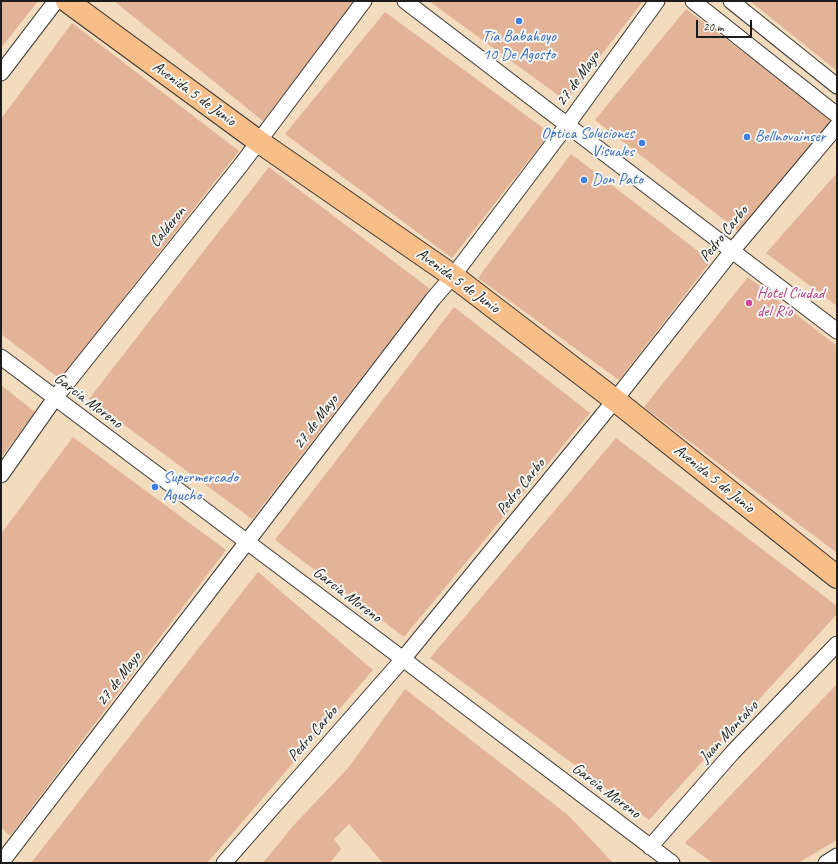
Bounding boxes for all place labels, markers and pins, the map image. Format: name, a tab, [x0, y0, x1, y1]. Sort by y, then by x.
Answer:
marker: Tía Babahoyo 10 De Agosto	[514, 16, 524, 26]
place label: Tía Babahoyo 10 De Agosto	[482, 27, 556, 65]
place label: Optica Soluciones Visuales	[541, 124, 634, 162]
place label: Bellnovainser	[755, 127, 825, 147]
marker: Bellnovainser	[742, 132, 752, 142]
marker: Optica Soluciones Visuales	[637, 138, 647, 148]
place label: Don Pato	[592, 170, 643, 190]
marker: Don Pato	[579, 175, 589, 185]
place label: Hotel Ciudad del Río	[757, 284, 824, 322]
marker: Hotel Ciudad del Río	[744, 298, 754, 308]
place label: Supermercado Agucho	[163, 468, 238, 506]
marker: Supermercado Agucho	[150, 482, 160, 492]

